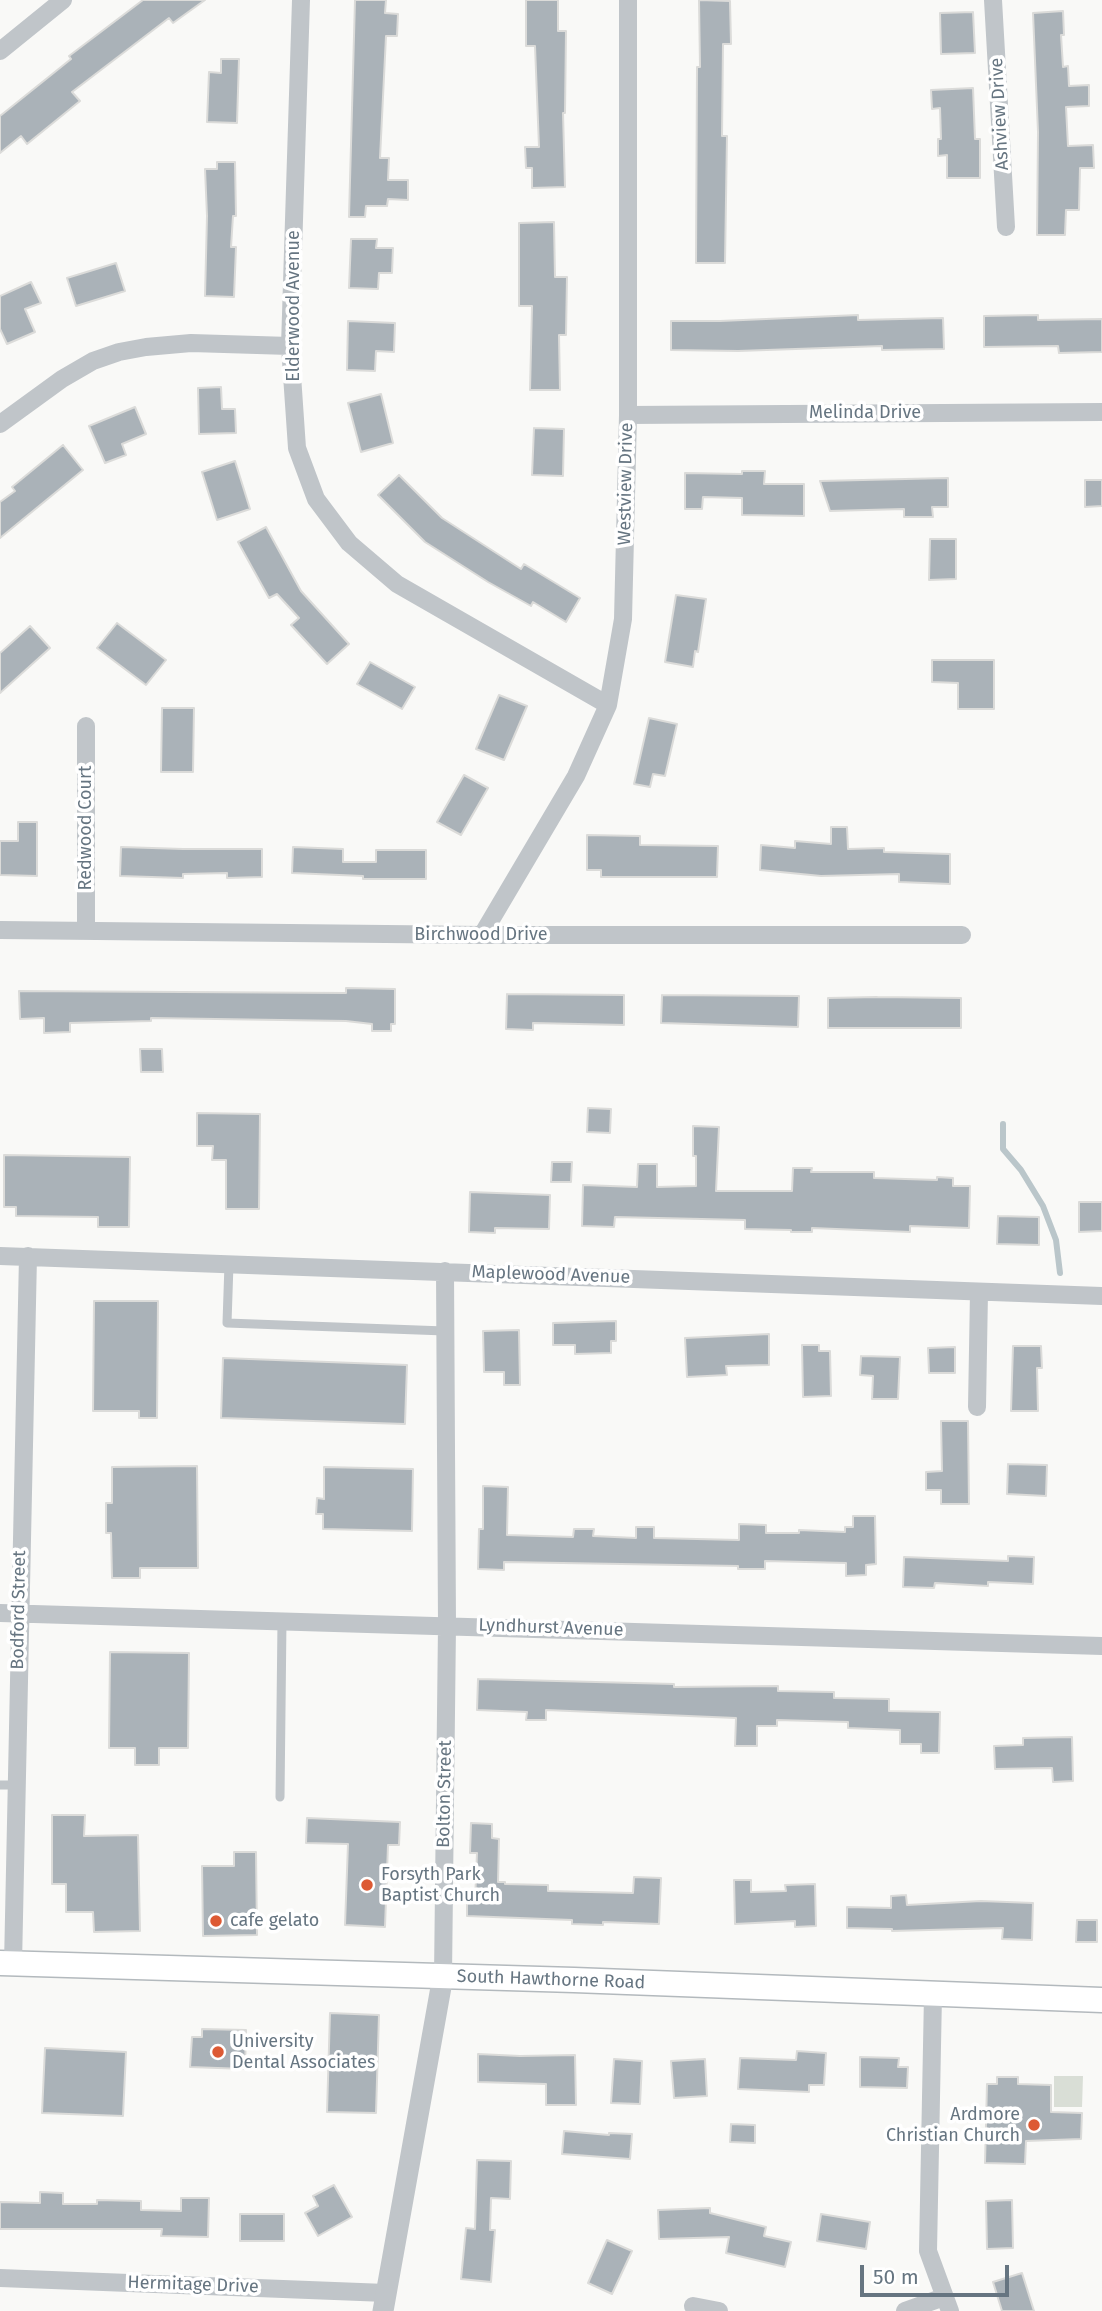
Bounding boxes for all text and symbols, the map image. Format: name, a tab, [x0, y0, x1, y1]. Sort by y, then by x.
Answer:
street label: Ashview Drive	[986, 57, 1014, 171]
street label: Elderwood Avenue	[283, 230, 305, 382]
street label: Melinda Drive	[809, 402, 921, 424]
street label: Westview Drive	[614, 422, 638, 546]
street label: Redwood Court	[75, 766, 97, 890]
street label: Birchwood Drive	[414, 924, 548, 946]
street label: Maplewood Avenue	[471, 1261, 631, 1289]
street label: Bodford Street	[7, 1550, 31, 1670]
street label: Lyndhurst Avenue	[478, 1615, 624, 1641]
street label: Bolton Street	[433, 1740, 457, 1848]
place label: Forsyth Park Baptist Church	[381, 1864, 500, 1906]
marker: Forsyth Park Baptist Church	[359, 1877, 375, 1893]
place label: cafe gelato	[230, 1910, 319, 1932]
marker: cafe gelato	[208, 1913, 224, 1929]
street label: South Hawthorne Road	[456, 1966, 646, 1994]
place label: University Dental Associates	[232, 2031, 375, 2074]
marker: University Dental Associates	[210, 2044, 226, 2060]
place label: Ardmore Christian Church	[886, 2104, 1020, 2146]
marker: Ardmore Christian Church	[1026, 2117, 1042, 2133]
scale bar	[864, 2252, 1013, 2296]
text: 50 m	[873, 2264, 919, 2290]
street label: Hermitage Drive	[127, 2272, 259, 2298]

